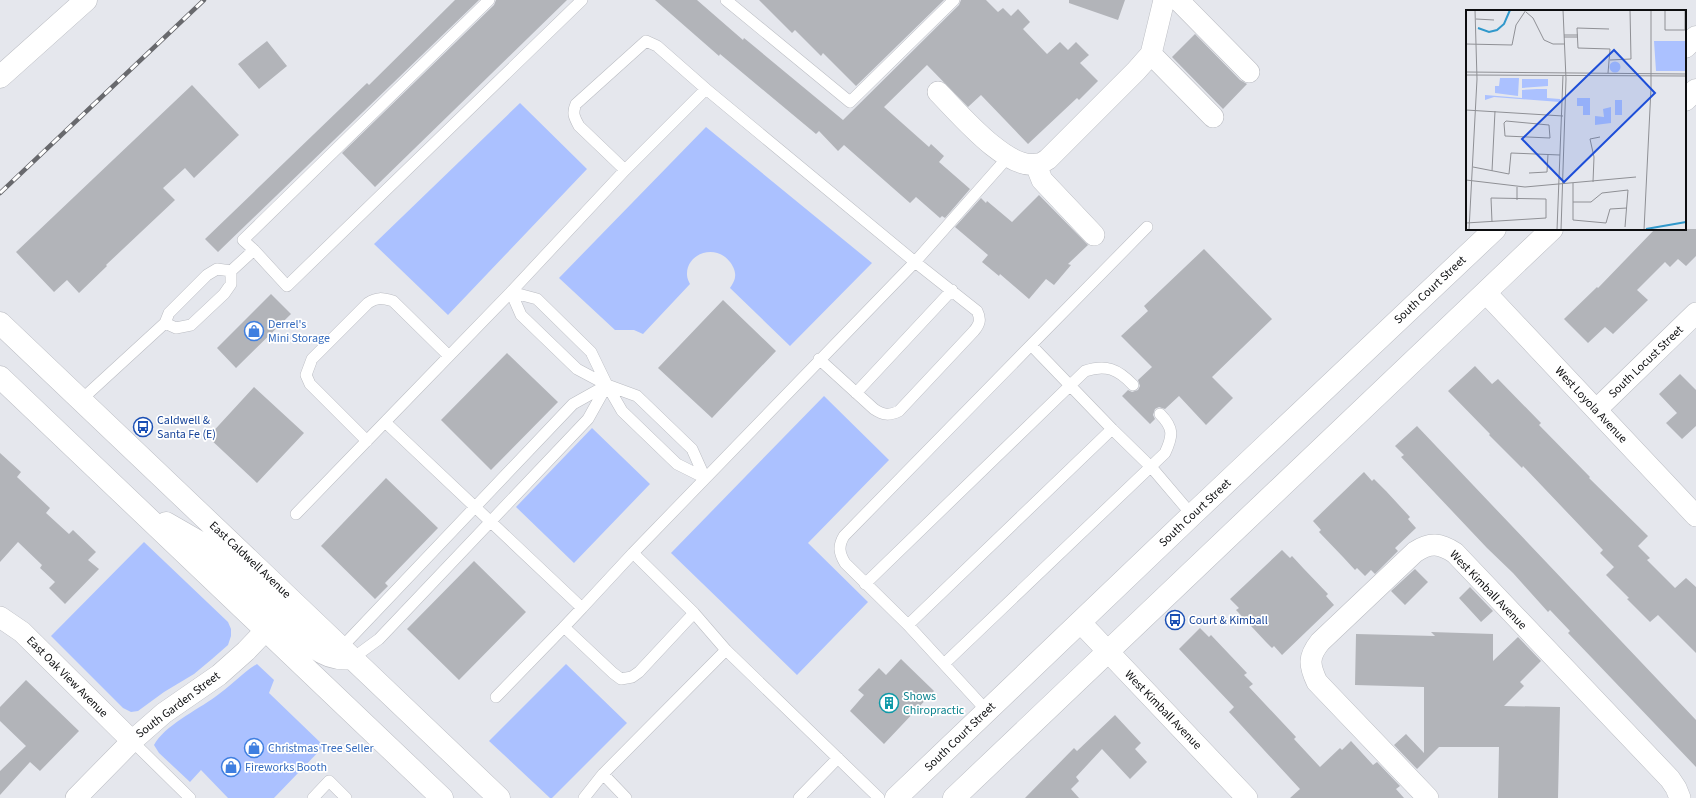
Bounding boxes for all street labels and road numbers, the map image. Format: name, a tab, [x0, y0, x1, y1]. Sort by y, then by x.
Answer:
street label: South Court Street	[1390, 252, 1470, 328]
street label: South Locust Street	[1605, 322, 1687, 402]
street label: West Loyola Avenue	[1551, 363, 1631, 447]
street label: South Court Street	[1155, 475, 1235, 551]
street label: East Caldwell Avenue	[205, 518, 295, 602]
street label: West Kimball Avenue	[1446, 547, 1530, 634]
street label: East Oak View Avenue	[22, 632, 112, 722]
street label: West Kimball Avenue	[1121, 667, 1205, 754]
street label: South Garden Street	[132, 668, 224, 742]
street label: South Court Street	[921, 699, 999, 775]

